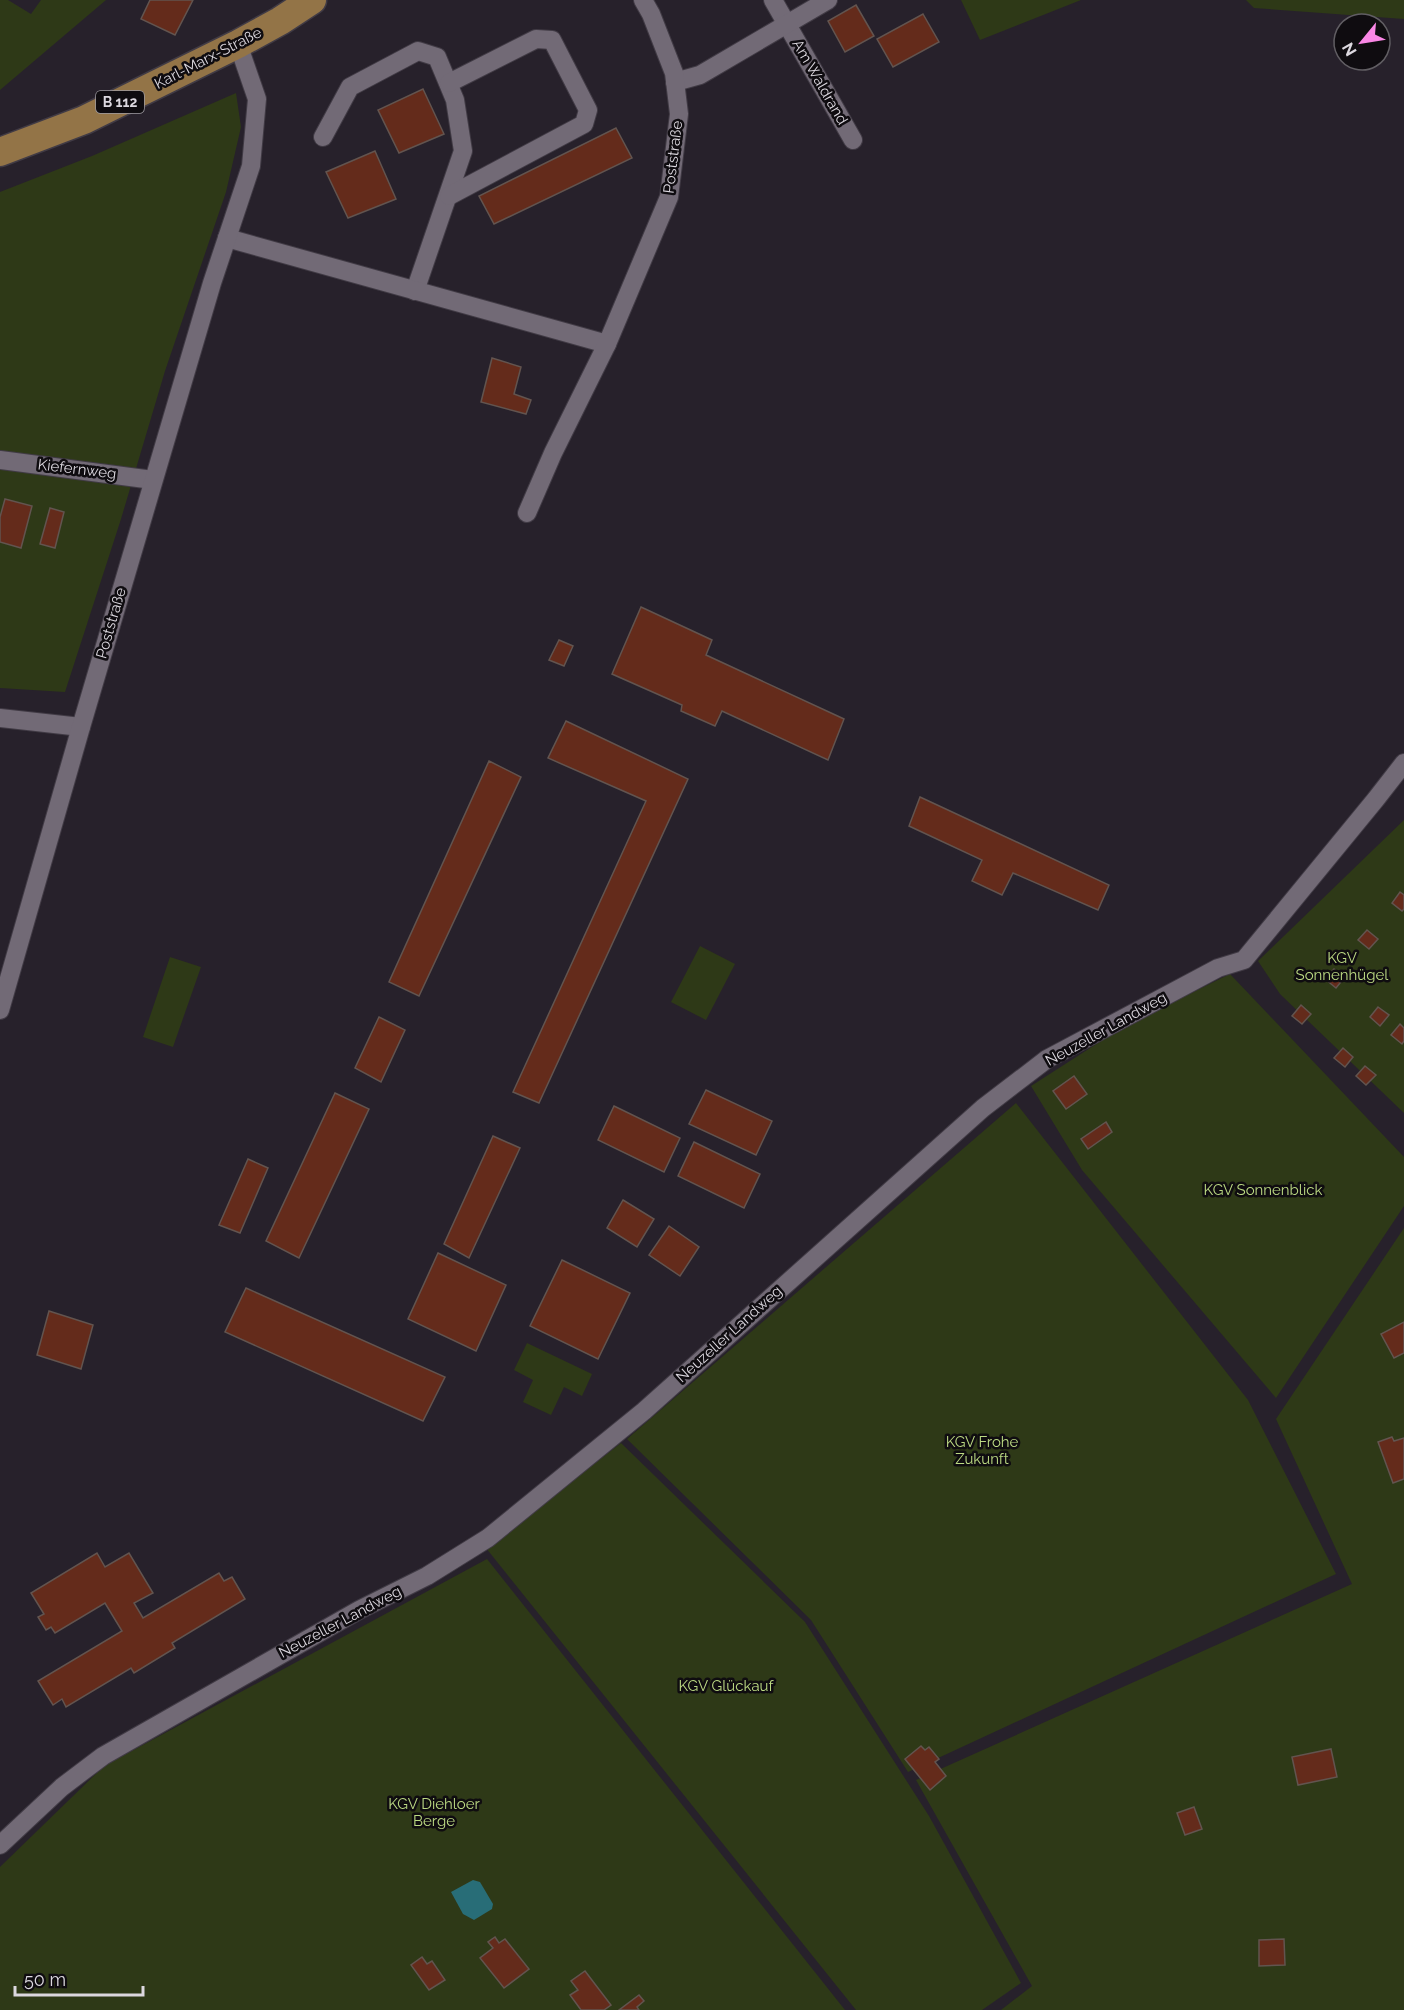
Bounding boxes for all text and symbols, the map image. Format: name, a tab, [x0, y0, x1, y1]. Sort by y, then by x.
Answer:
north arrow	[1332, 12, 1392, 72]
street label: Karl-Marx-Straße	[151, 23, 265, 93]
street label: Am Waldrand	[788, 36, 852, 128]
text: N	[1338, 39, 1361, 59]
road number: B 112	[96, 91, 144, 113]
street label: Poststraße	[660, 119, 686, 194]
street label: Kiefernweg	[37, 455, 117, 483]
street label: Poststraße	[92, 585, 130, 661]
park label: KGV Sonnenhügel	[1296, 949, 1389, 984]
street label: Neuzeller Landweg	[1042, 988, 1170, 1070]
park label: KGV Sonnenblick	[1204, 1181, 1322, 1199]
street label: Neuzeller Landweg	[672, 1282, 786, 1386]
park label: KGV Frohe Zukunft	[946, 1433, 1019, 1468]
street label: Neuzeller Landweg	[276, 1582, 404, 1662]
park label: KGV Glückauf	[679, 1677, 774, 1695]
park label: KGV Diehloer Berge	[388, 1795, 481, 1830]
scale bar	[15, 1959, 142, 1997]
text: 50 m	[24, 1969, 66, 1990]

